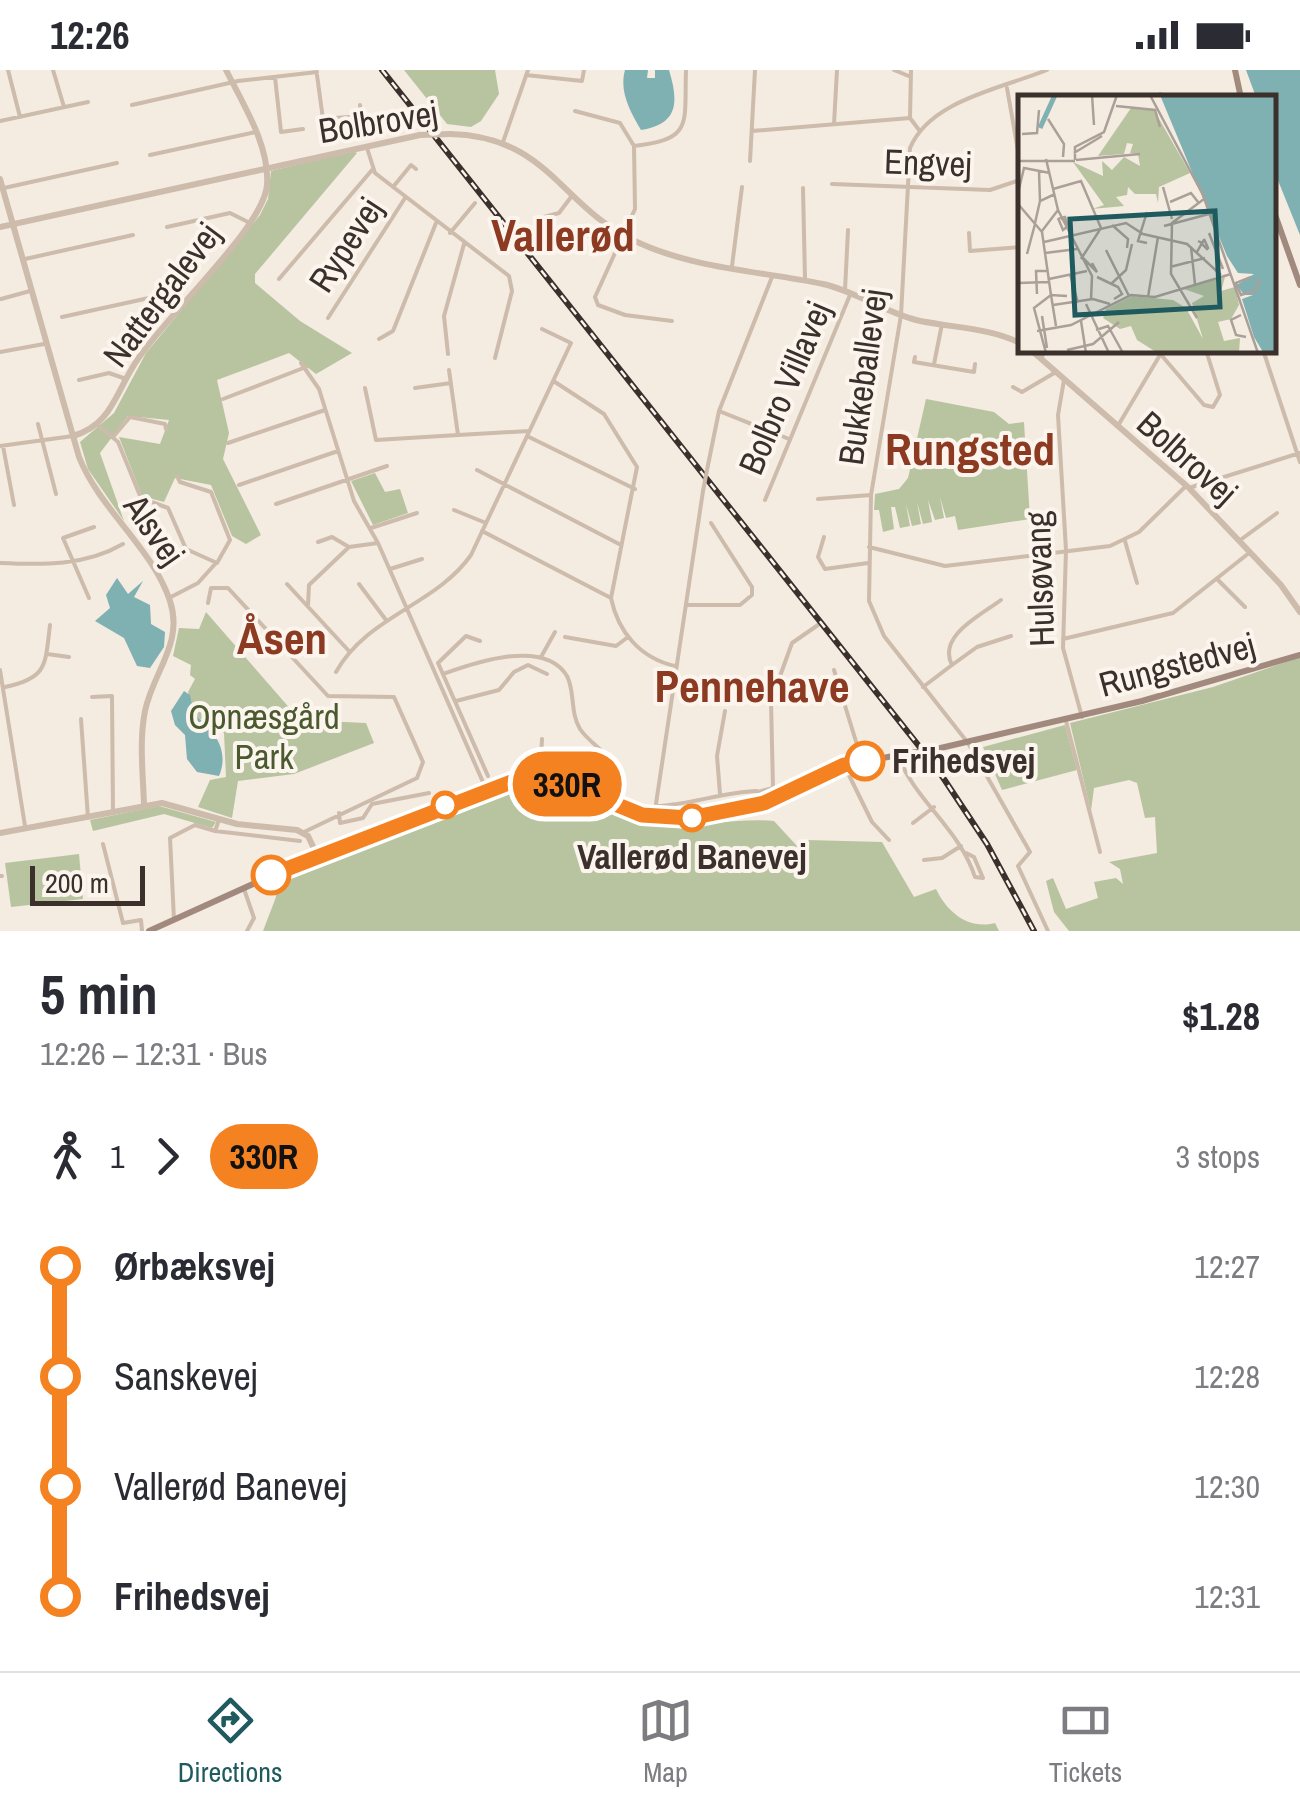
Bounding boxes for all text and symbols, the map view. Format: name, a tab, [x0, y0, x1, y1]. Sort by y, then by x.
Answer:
text: 12:26	[50, 10, 130, 61]
street label: Bolbrovej	[315, 89, 441, 154]
inset map	[1018, 95, 1275, 352]
street label: Engvej	[883, 137, 973, 188]
street label: Rypevej	[298, 188, 394, 301]
district label: Vallerød	[491, 204, 635, 265]
street label: Nattergalevej	[92, 213, 231, 376]
street label: Bukkeballevej	[827, 286, 898, 468]
street label: Bolbro Villavej	[727, 294, 842, 481]
street label: Bolbrovej	[1127, 400, 1248, 515]
district label: Rungsted	[885, 418, 1055, 479]
street label: Alsvej	[113, 484, 196, 575]
street label: Hulsøvang	[1014, 510, 1065, 648]
district label: Åsen	[237, 607, 327, 668]
street label: Rungstedvej	[1094, 621, 1260, 708]
district label: Pennehave	[655, 655, 849, 716]
park label: Opnæsgård Park	[188, 693, 340, 780]
place label: Frihedsvej	[892, 737, 1036, 784]
marker: Frihedsvej	[846, 742, 884, 780]
line badge: 330R	[497, 752, 637, 816]
text: 330R	[533, 761, 601, 808]
unlabelled marker	[432, 792, 458, 818]
marker: Vallerød Banevej	[679, 805, 705, 831]
place label: Vallerød Banevej	[577, 833, 807, 880]
unlabelled marker	[252, 856, 290, 894]
scale bar	[30, 861, 145, 906]
text: 200 m	[45, 864, 109, 902]
text: 5 min	[40, 957, 158, 1031]
text: $1.28	[1182, 991, 1260, 1042]
text: 12:26 – 12:31 · Bus	[40, 1032, 268, 1075]
icon: walk	[40, 1129, 95, 1184]
icon: forward	[140, 1129, 195, 1184]
text: 330R	[230, 1133, 298, 1180]
text: 1	[110, 1135, 125, 1178]
text: 3 stops	[1175, 1135, 1260, 1178]
text: Ørbæksvej	[114, 1241, 275, 1292]
text: 12:27	[1194, 1245, 1260, 1288]
text: Sanskevej	[114, 1351, 258, 1402]
text: 12:28	[1194, 1355, 1260, 1398]
text: Vallerød Banevej	[114, 1461, 347, 1512]
text: 12:30	[1194, 1465, 1260, 1508]
text: Frihedsvej	[114, 1571, 270, 1622]
text: 12:31	[1194, 1575, 1260, 1618]
tab: Directions	[178, 1693, 282, 1791]
tab: Map	[638, 1693, 693, 1791]
tab: Tickets	[1049, 1693, 1122, 1791]

